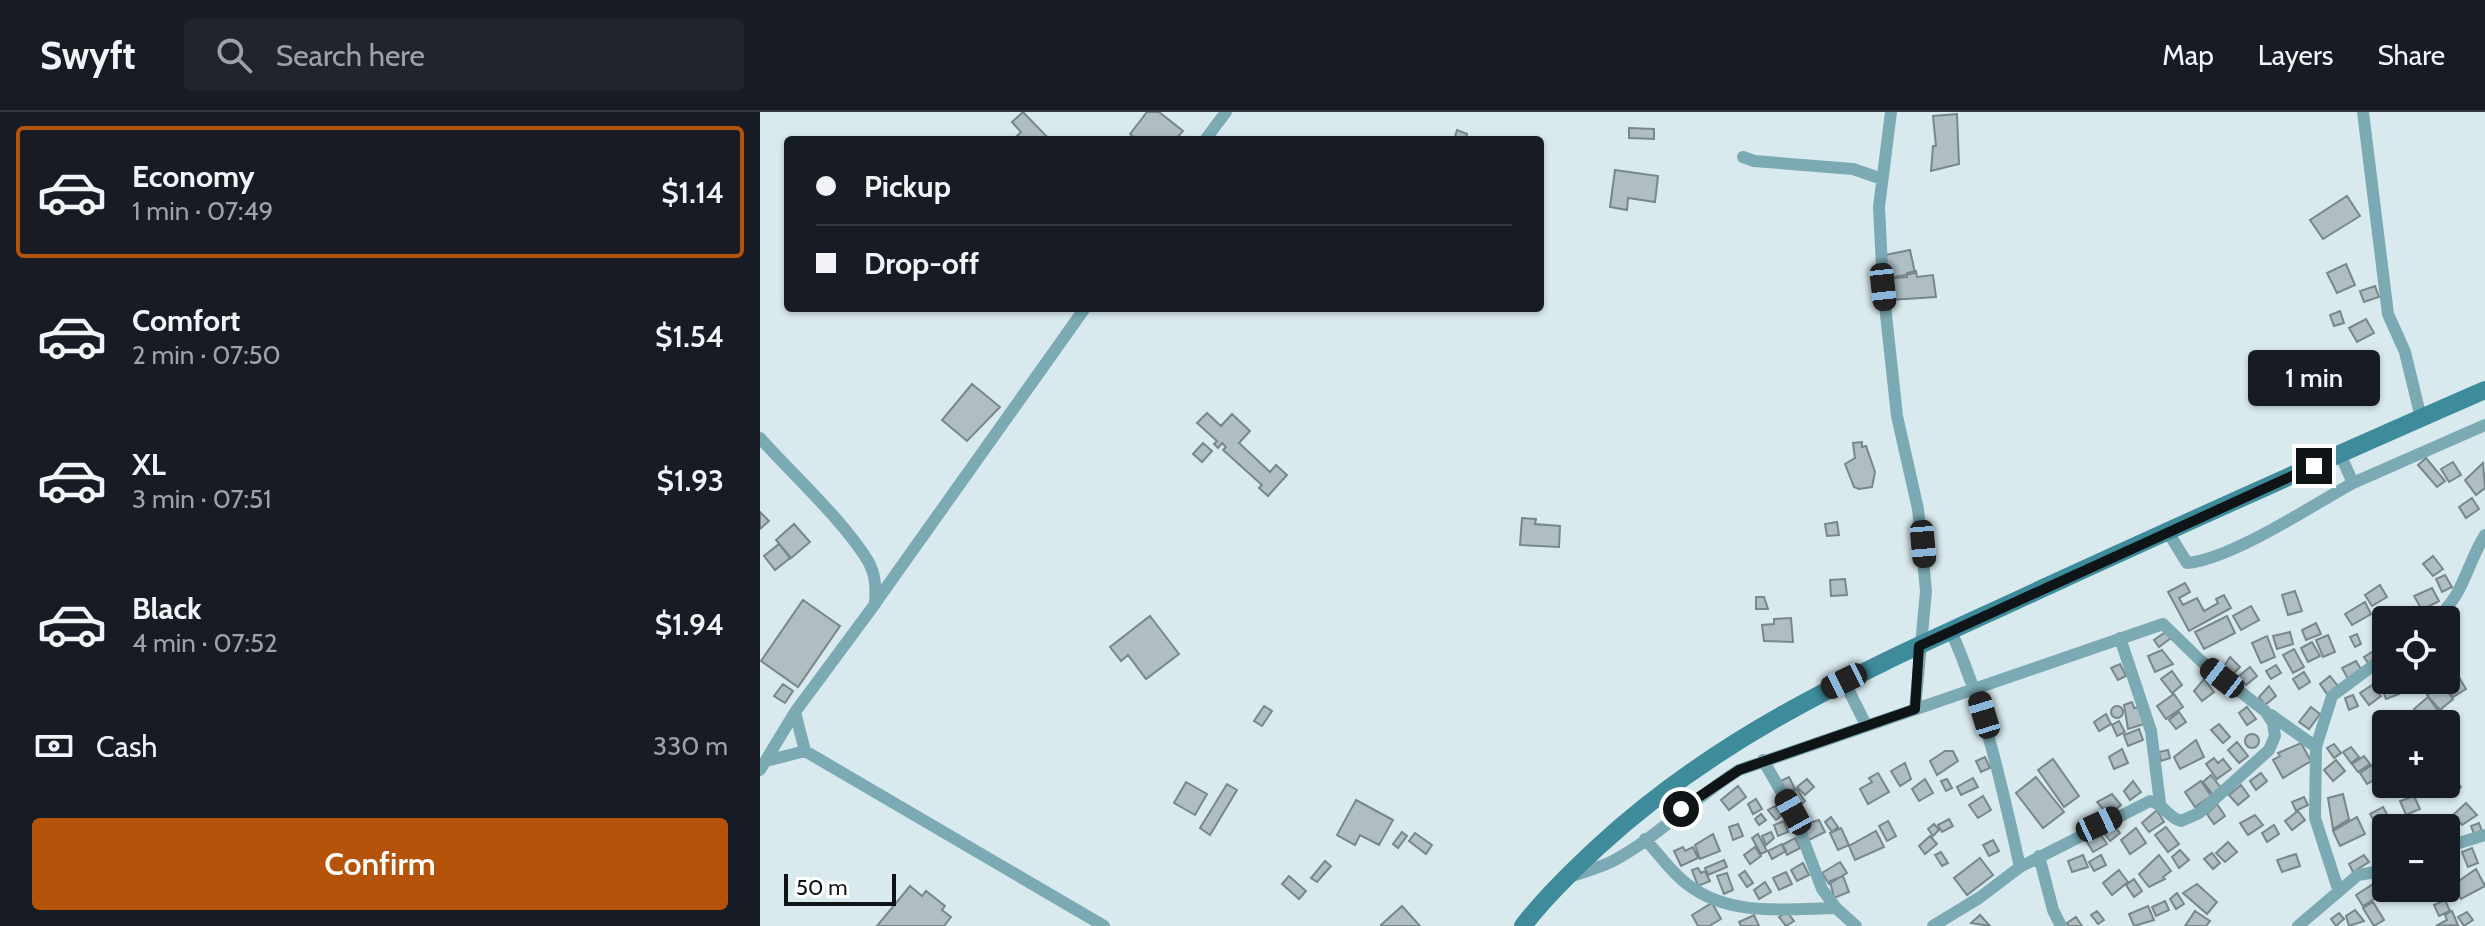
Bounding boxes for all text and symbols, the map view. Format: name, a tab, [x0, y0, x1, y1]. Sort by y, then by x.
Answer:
search box	[184, 19, 744, 91]
text: Swyft	[40, 32, 136, 79]
icon: search	[212, 33, 256, 77]
text: Search here	[276, 37, 425, 74]
text: Map	[2162, 38, 2214, 72]
text: Layers	[2258, 38, 2333, 72]
text: Share	[2377, 38, 2445, 72]
icon: car	[36, 156, 108, 228]
text: Economy	[132, 158, 255, 195]
text: Pickup	[864, 168, 951, 205]
text: $1.14	[661, 174, 724, 211]
text: 1 min · 07:49	[132, 195, 273, 227]
text: Drop-off	[864, 245, 979, 282]
car	[1869, 262, 1897, 312]
icon: car	[36, 300, 108, 372]
text: Comfort	[132, 302, 240, 339]
text: $1.54	[655, 318, 724, 355]
text: 2 min · 07:50	[132, 339, 281, 371]
callout: 1 min	[2248, 350, 2380, 406]
text: 1 min	[2285, 362, 2343, 394]
icon: car	[36, 444, 108, 516]
text: XL	[132, 446, 166, 483]
route end	[2296, 448, 2332, 484]
text: $1.93	[657, 462, 724, 499]
text: 3 min · 07:51	[132, 483, 272, 515]
car	[1909, 519, 1937, 569]
icon: car	[36, 588, 108, 660]
text: Black	[132, 590, 202, 627]
text: $1.94	[655, 606, 724, 643]
map controls	[2372, 606, 2460, 902]
button: locate	[2372, 606, 2460, 694]
text: 4 min · 07:52	[132, 627, 278, 659]
car	[2196, 654, 2248, 702]
car	[1817, 660, 1871, 702]
car	[1966, 689, 2002, 741]
button: +	[2372, 710, 2460, 798]
icon: cash	[32, 724, 76, 768]
text: Cash	[96, 728, 158, 765]
text: 330 m	[653, 730, 728, 762]
car	[1771, 785, 1815, 839]
route start	[1663, 791, 1699, 827]
car	[2072, 803, 2126, 845]
button: −	[2372, 814, 2460, 902]
button: Confirm	[32, 818, 728, 910]
scale bar	[784, 870, 896, 906]
text: 50 m	[796, 874, 848, 901]

